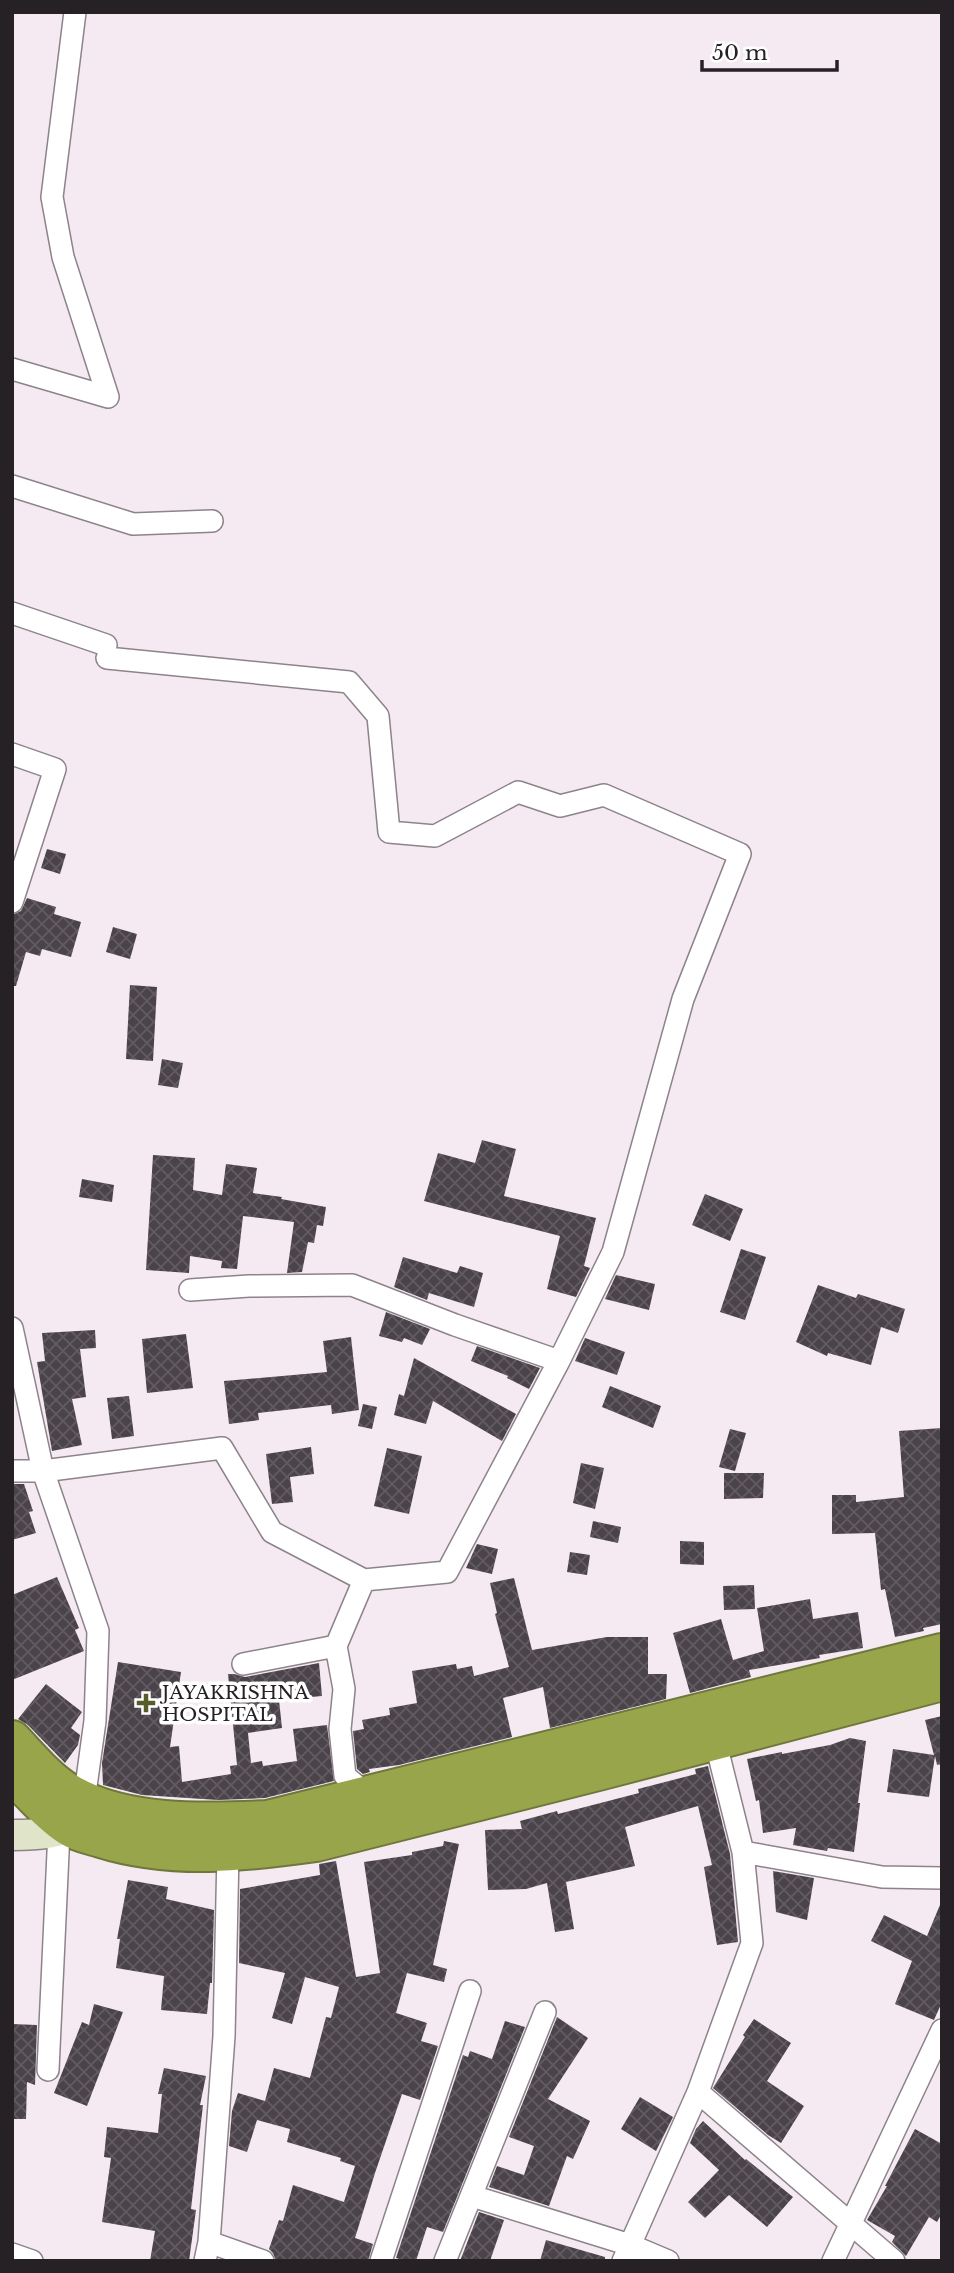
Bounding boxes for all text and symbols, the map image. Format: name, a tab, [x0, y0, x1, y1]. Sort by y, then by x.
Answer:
scale bar	[702, 28, 837, 72]
text: 50 m	[712, 40, 768, 66]
place label: JAYAKRISHNA HOSPITAL	[159, 1681, 309, 1726]
marker: JAYAKRISHNA HOSPITAL	[136, 1693, 156, 1713]

